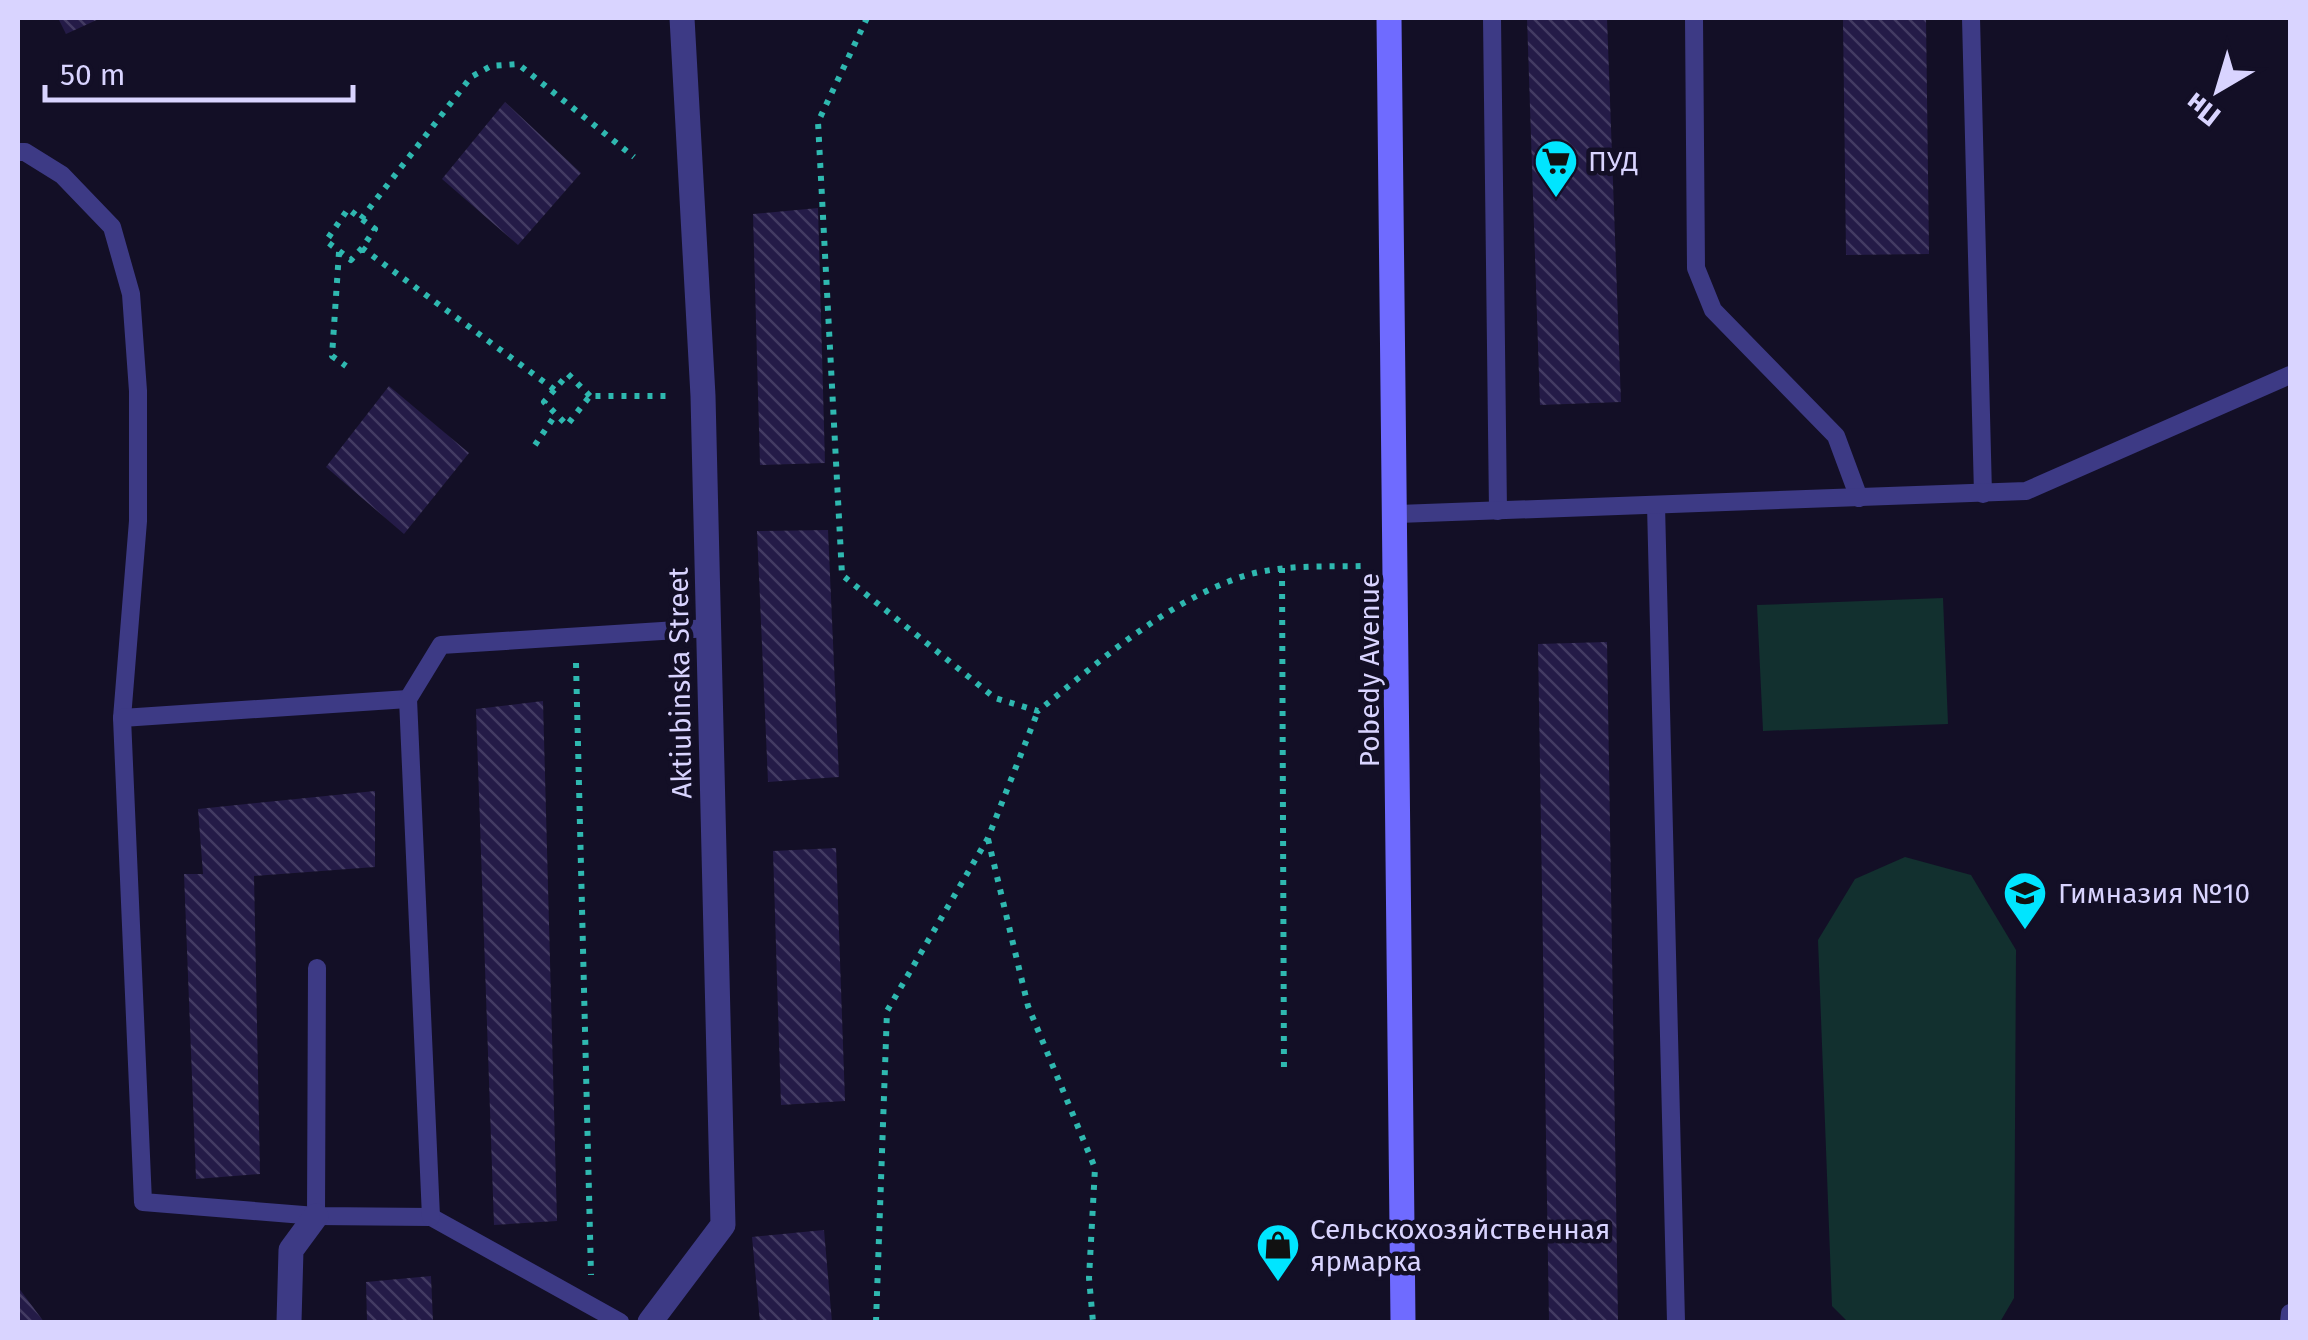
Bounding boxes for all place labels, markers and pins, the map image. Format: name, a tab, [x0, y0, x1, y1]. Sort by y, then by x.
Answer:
supermarket icon: ПУД	[1533, 138, 1579, 199]
place label: ПУД	[1588, 145, 1638, 178]
school or university icon: Гимназия №10	[2002, 870, 2048, 931]
place label: Гимназия №10	[2058, 877, 2250, 910]
place label: Сельскохозяйственная ярмарка	[1310, 1213, 1610, 1278]
shop icon: Сельскохозяйственная ярмарка	[1255, 1222, 1301, 1283]

